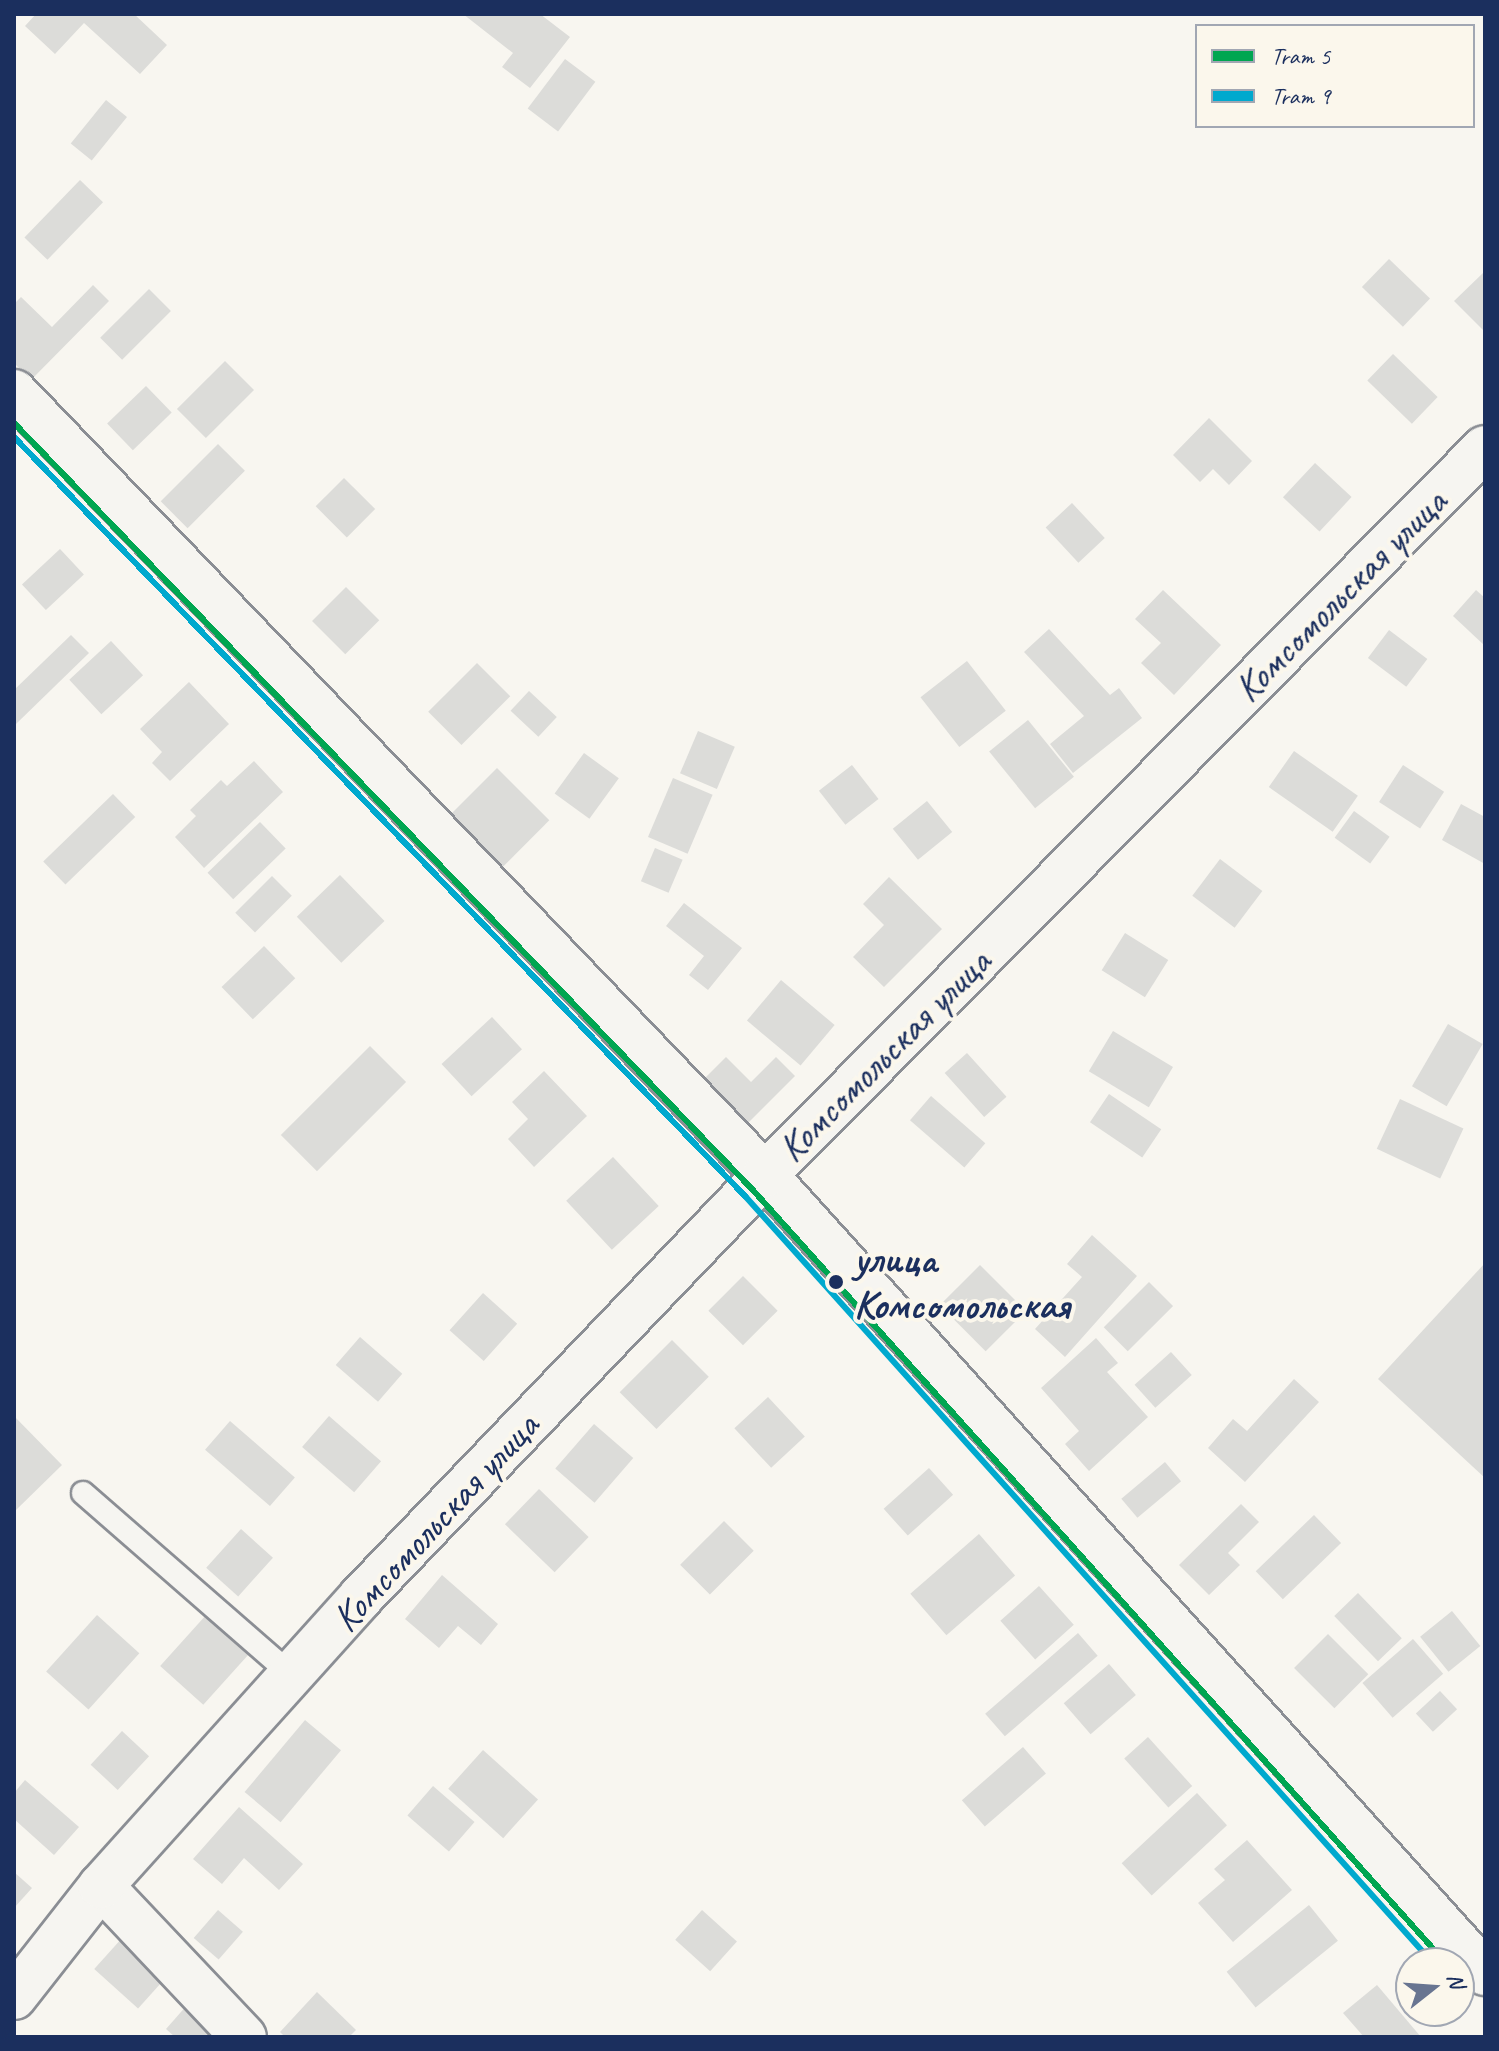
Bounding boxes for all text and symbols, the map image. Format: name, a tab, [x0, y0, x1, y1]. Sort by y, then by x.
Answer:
legend	[1195, 24, 1475, 128]
text: Tram 5	[1271, 41, 1330, 71]
text: Tram 9	[1271, 81, 1330, 111]
street label: Комсомольская улица	[1222, 477, 1458, 713]
street label: Комсомольская улица	[766, 937, 1002, 1173]
place label: улица Комсомольская	[854, 1235, 1070, 1329]
marker: улица Комсомольская	[825, 1271, 847, 1293]
street label: Комсомольская улица	[320, 1401, 550, 1643]
north arrow	[1395, 1947, 1475, 2027]
text: N	[1441, 1970, 1471, 1991]

